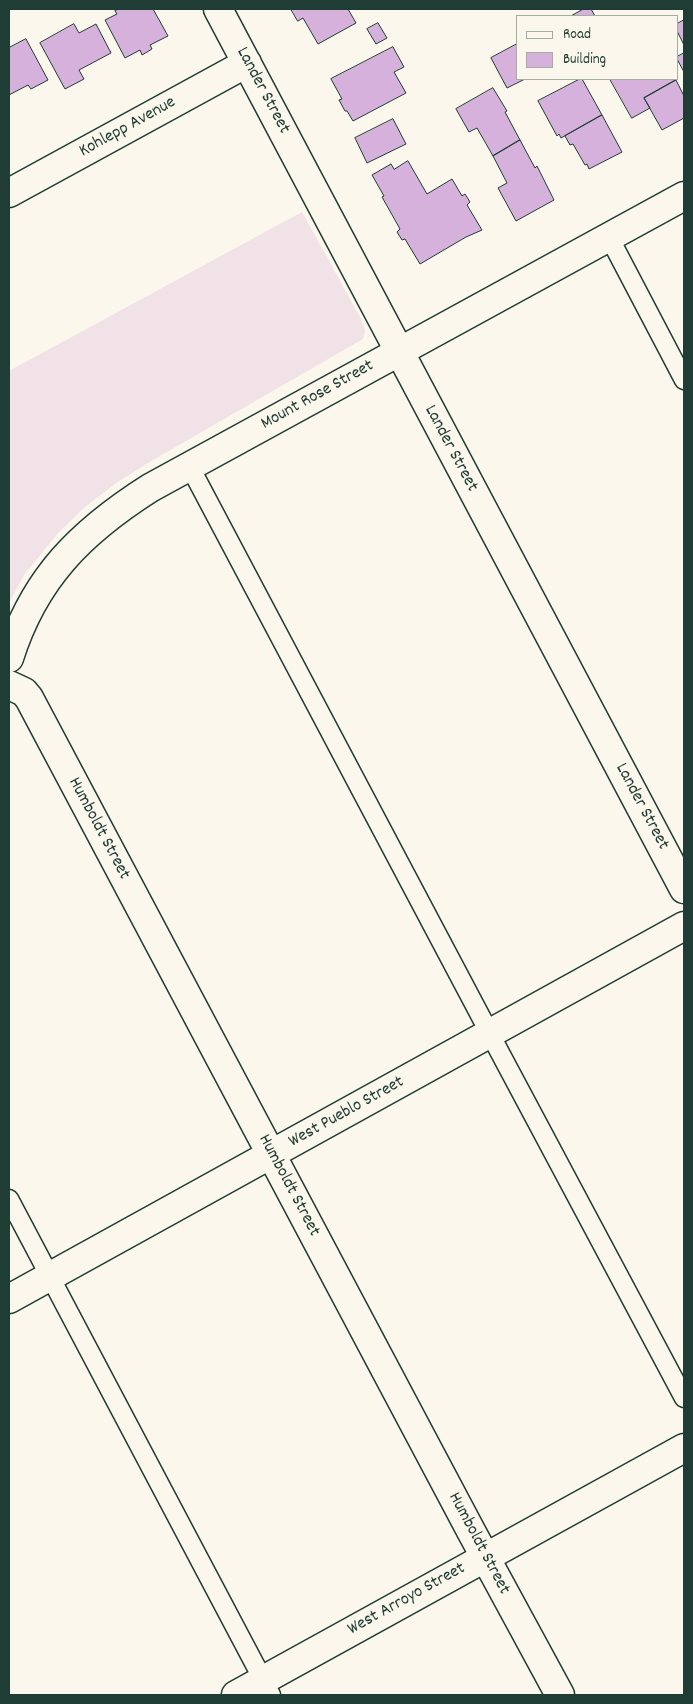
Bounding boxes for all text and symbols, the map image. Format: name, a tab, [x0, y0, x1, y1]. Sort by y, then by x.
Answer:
legend	[516, 15, 678, 80]
text: Road	[563, 24, 591, 46]
street label: Lander Street	[230, 44, 294, 138]
text: Building	[563, 49, 606, 71]
street label: Kohlepp Avenue	[76, 93, 180, 163]
street label: Mount Rose Street	[258, 356, 378, 436]
street label: Lander Street	[418, 402, 482, 496]
street label: Lander Street	[609, 760, 673, 854]
street label: Humboldt Street	[62, 774, 134, 884]
street label: West Pueblo Street	[286, 1072, 408, 1154]
street label: Humboldt Street	[252, 1131, 324, 1241]
street label: Humboldt Street	[442, 1489, 514, 1599]
street label: West Arroyo Street	[344, 1559, 470, 1641]

